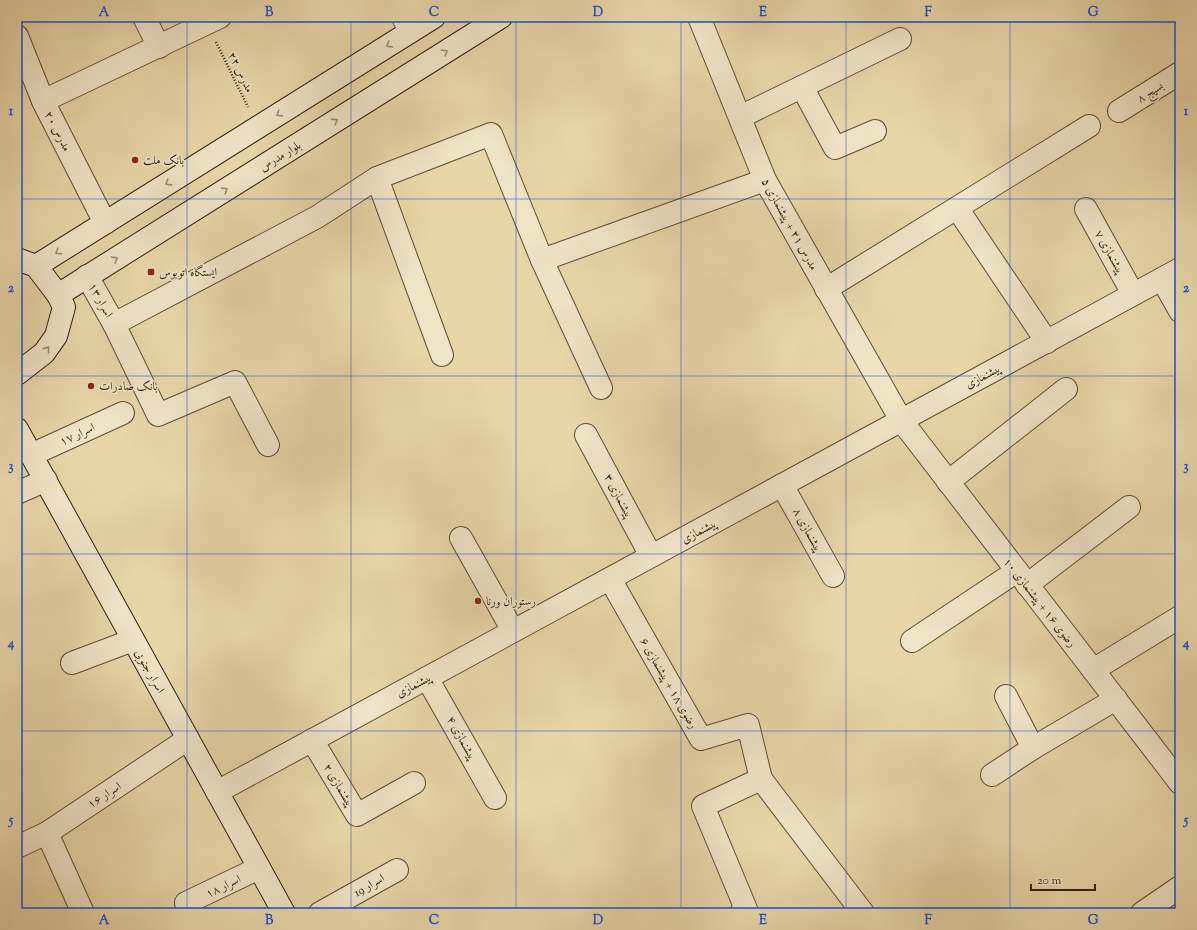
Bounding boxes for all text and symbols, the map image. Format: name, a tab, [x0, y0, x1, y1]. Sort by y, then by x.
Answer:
text: A	[99, 4, 110, 22]
text: B	[265, 4, 274, 22]
text: C	[429, 4, 439, 22]
text: D	[593, 4, 603, 22]
text: E	[759, 4, 767, 22]
text: F	[924, 4, 932, 22]
text: G	[1088, 4, 1099, 22]
one-way arrow	[386, 40, 393, 48]
street label: مدرس ۲۲	[222, 49, 258, 96]
one-way arrow	[441, 49, 448, 57]
street label: بسیج ۸	[1134, 77, 1168, 109]
text: 1	[9, 103, 14, 121]
text: 1	[1184, 103, 1189, 121]
street label: مدرس ۲۰	[39, 108, 75, 155]
one-way arrow	[276, 110, 283, 117]
one-way arrow	[331, 118, 338, 126]
street label: بلوار مدرس	[256, 137, 305, 177]
place label: بانک ملت	[143, 152, 184, 170]
marker: بانک ملت	[130, 155, 140, 165]
street label: مدرس ۲۱ + پیشنمازی ۵	[756, 175, 822, 274]
one-way arrow	[165, 179, 172, 186]
one-way arrow	[221, 187, 228, 195]
street label: پیشنمازی ۷	[1090, 227, 1129, 278]
one-way arrow	[55, 248, 62, 255]
one-way arrow	[111, 256, 118, 264]
place label: ایستگاه اتوبوس	[159, 264, 217, 282]
marker: ایستگاه اتوبوس	[146, 267, 156, 277]
text: 2	[8, 280, 15, 298]
street label: اسرار ۱۳	[83, 280, 117, 322]
text: 2	[1183, 280, 1190, 298]
one-way arrow	[42, 346, 49, 353]
street label: پیشنمازی	[962, 360, 1005, 394]
place label: بانک صادرات	[99, 378, 157, 396]
marker: بانک صادرات	[86, 381, 96, 391]
street label: اسرار ۱۷	[57, 419, 99, 451]
text: 3	[8, 458, 14, 476]
text: 3	[1183, 458, 1189, 476]
street label: پیشنمازی ۳	[599, 471, 638, 522]
street label: پیشنمازی ۸	[788, 505, 827, 556]
street label: پیشنمازی	[678, 515, 721, 549]
street label: رضوی ۱۶ + پیشنمازی ۱۰	[998, 554, 1080, 652]
place label: رستوران ورنا	[486, 593, 536, 611]
marker: رستوران ورنا	[473, 596, 483, 606]
street label: رضوی ۱۸ + پیشنمازی ۶	[635, 634, 702, 733]
text: 4	[7, 635, 15, 653]
text: 4	[1182, 635, 1190, 653]
street label: اسرار جنوبی	[130, 646, 169, 697]
street label: پیشنمازی	[393, 669, 436, 703]
street label: پیشنمازی ۴	[442, 713, 481, 764]
street label: پیشنمازی ۲	[318, 760, 358, 811]
street label: اسرار ۱۶	[84, 778, 125, 814]
text: 5	[8, 812, 14, 830]
text: 5	[1183, 812, 1189, 830]
scale bar	[1031, 866, 1095, 892]
street label: اسرار ۱۸	[203, 870, 245, 903]
street label: اسرار 19	[351, 870, 389, 902]
text: 20 m	[1037, 872, 1062, 890]
text: A	[99, 912, 110, 930]
text: B	[265, 912, 274, 930]
text: C	[429, 912, 439, 930]
text: D	[593, 912, 603, 930]
text: E	[759, 912, 767, 930]
text: F	[924, 912, 932, 930]
text: G	[1088, 912, 1099, 930]

